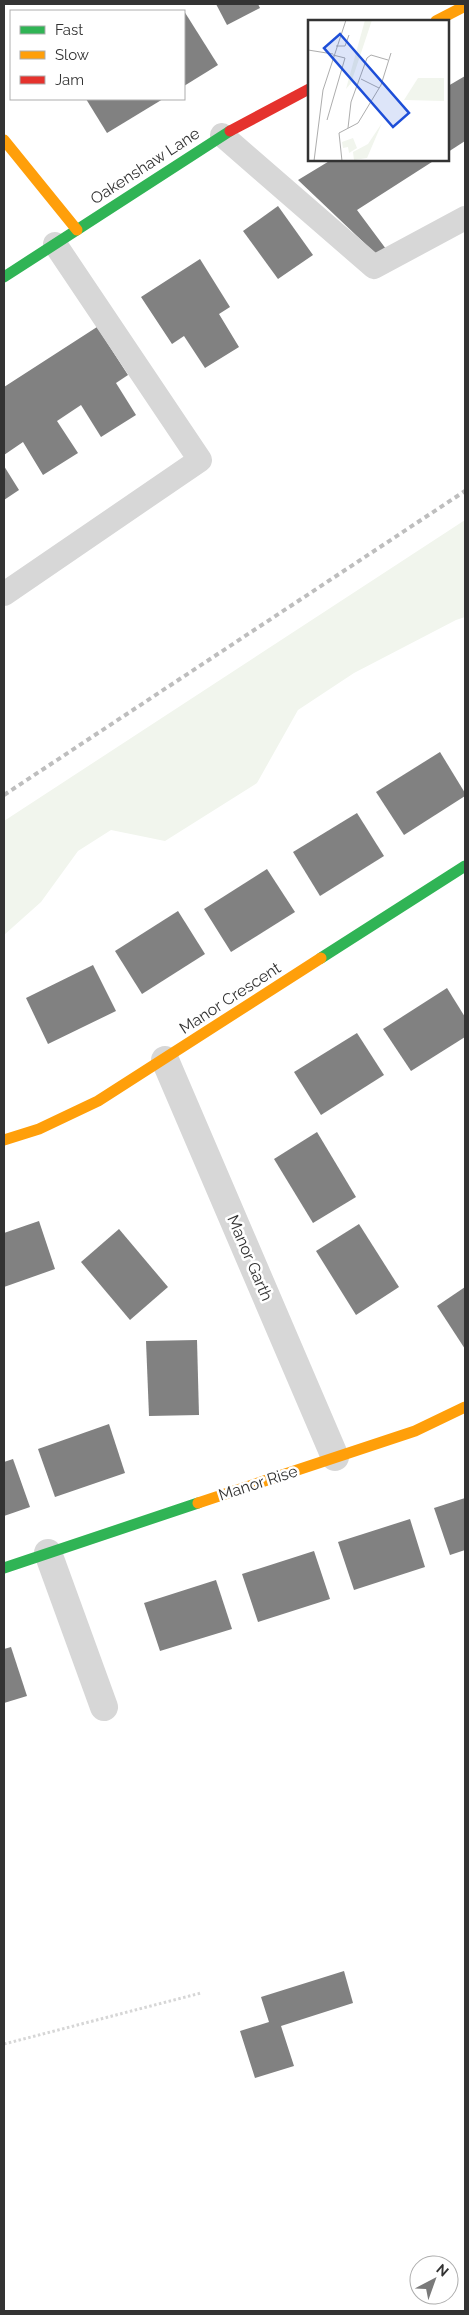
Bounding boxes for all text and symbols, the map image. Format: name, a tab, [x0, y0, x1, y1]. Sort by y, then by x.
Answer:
legend	[10, 10, 185, 100]
inset map	[308, 20, 449, 161]
text: Fast	[55, 21, 83, 39]
text: Slow	[55, 46, 89, 64]
text: Jam	[55, 71, 84, 89]
street label: Oakenshaw Lane	[87, 124, 203, 208]
street label: Manor Crescent	[176, 958, 285, 1038]
street label: Manor Garth	[223, 1212, 277, 1304]
street label: Manor Rise	[216, 1461, 300, 1505]
north arrow	[409, 2255, 459, 2305]
text: N	[433, 2261, 452, 2280]

